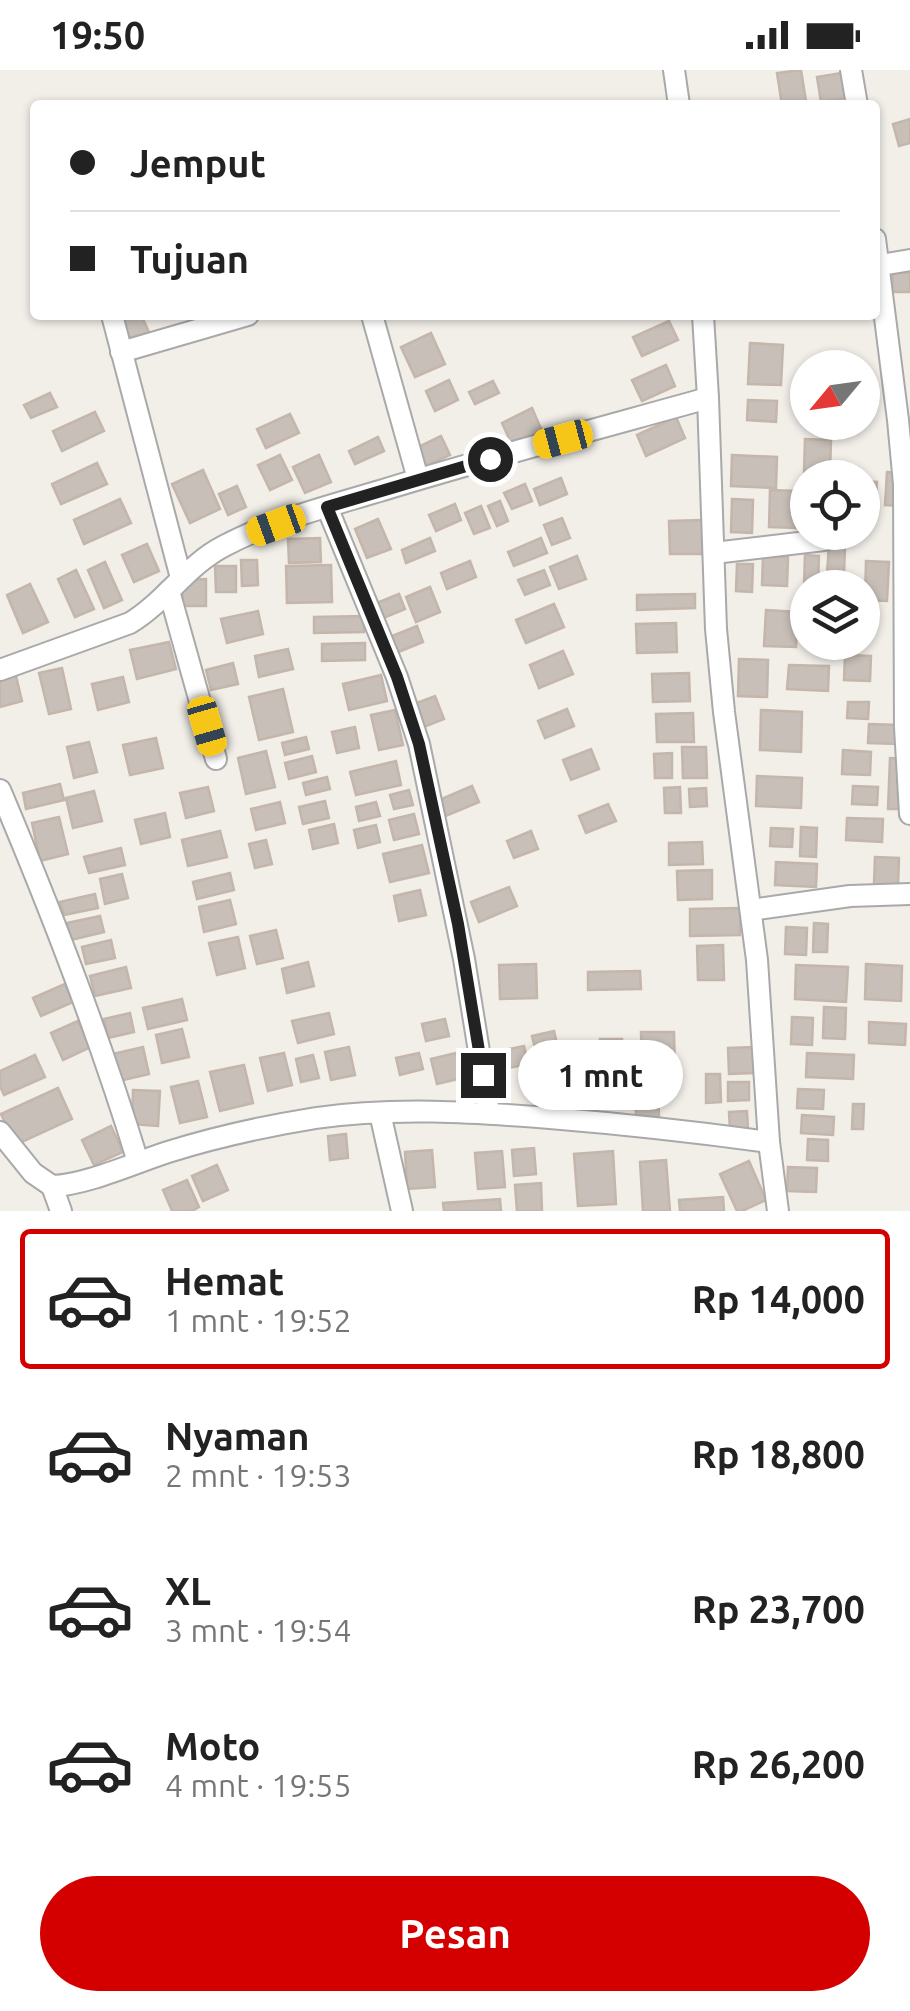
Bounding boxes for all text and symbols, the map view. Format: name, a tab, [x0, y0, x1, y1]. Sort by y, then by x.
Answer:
text: 19:50	[50, 14, 145, 56]
text: Jemput	[130, 142, 266, 184]
text: Tujuan	[130, 238, 249, 280]
north arrow	[790, 350, 880, 440]
map controls	[790, 350, 880, 660]
car	[530, 417, 596, 461]
route start	[468, 437, 513, 482]
button: locate	[790, 460, 880, 550]
car	[243, 501, 309, 549]
button: layers	[790, 570, 880, 660]
car	[184, 693, 230, 759]
callout: 1 mnt	[518, 1040, 683, 1110]
route end	[461, 1053, 506, 1098]
text: 1 mnt	[558, 1057, 643, 1093]
icon: car	[45, 1254, 135, 1344]
text: Hemat	[165, 1260, 284, 1302]
text: Rp 14,000	[692, 1278, 865, 1320]
text: 1 mnt · 19:52	[165, 1302, 351, 1338]
icon: car	[45, 1409, 135, 1499]
text: Nyaman	[165, 1415, 310, 1457]
text: Rp 18,800	[692, 1433, 865, 1475]
text: 2 mnt · 19:53	[165, 1457, 351, 1493]
icon: car	[45, 1564, 135, 1654]
text: XL	[165, 1570, 211, 1612]
text: Rp 23,700	[692, 1588, 865, 1630]
text: 3 mnt · 19:54	[165, 1612, 351, 1648]
icon: car	[45, 1719, 135, 1809]
text: Moto	[165, 1725, 260, 1767]
text: Rp 26,200	[692, 1743, 865, 1785]
text: 4 mnt · 19:55	[165, 1767, 351, 1803]
button: Pesan	[40, 1876, 870, 1991]

